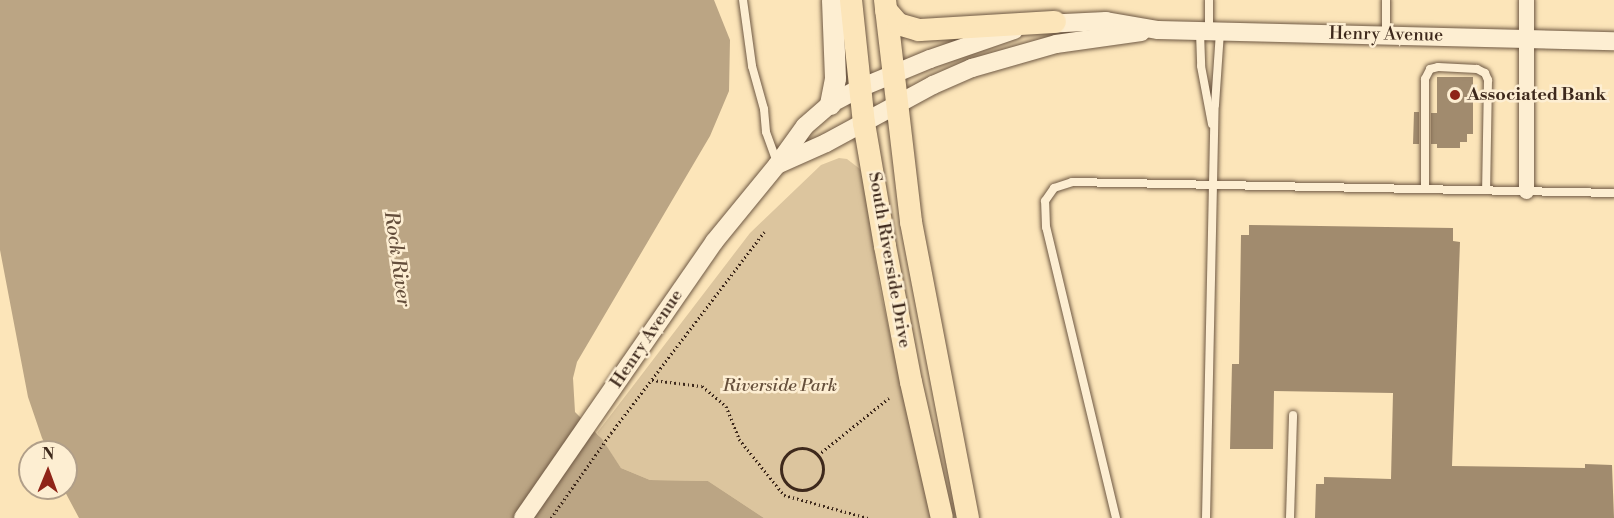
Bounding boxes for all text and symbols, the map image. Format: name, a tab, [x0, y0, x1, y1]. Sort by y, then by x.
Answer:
street label: Henry Avenue	[1329, 23, 1443, 47]
place label: Associated Bank	[1467, 84, 1606, 106]
marker: Associated Bank	[1448, 88, 1462, 102]
street label: South Riverside Drive	[863, 170, 915, 350]
water label: Rock River	[378, 210, 416, 308]
street label: Henry Avenue	[606, 286, 688, 392]
park label: Riverside Park	[723, 375, 837, 397]
north arrow	[18, 440, 78, 500]
text: N	[42, 444, 55, 464]

